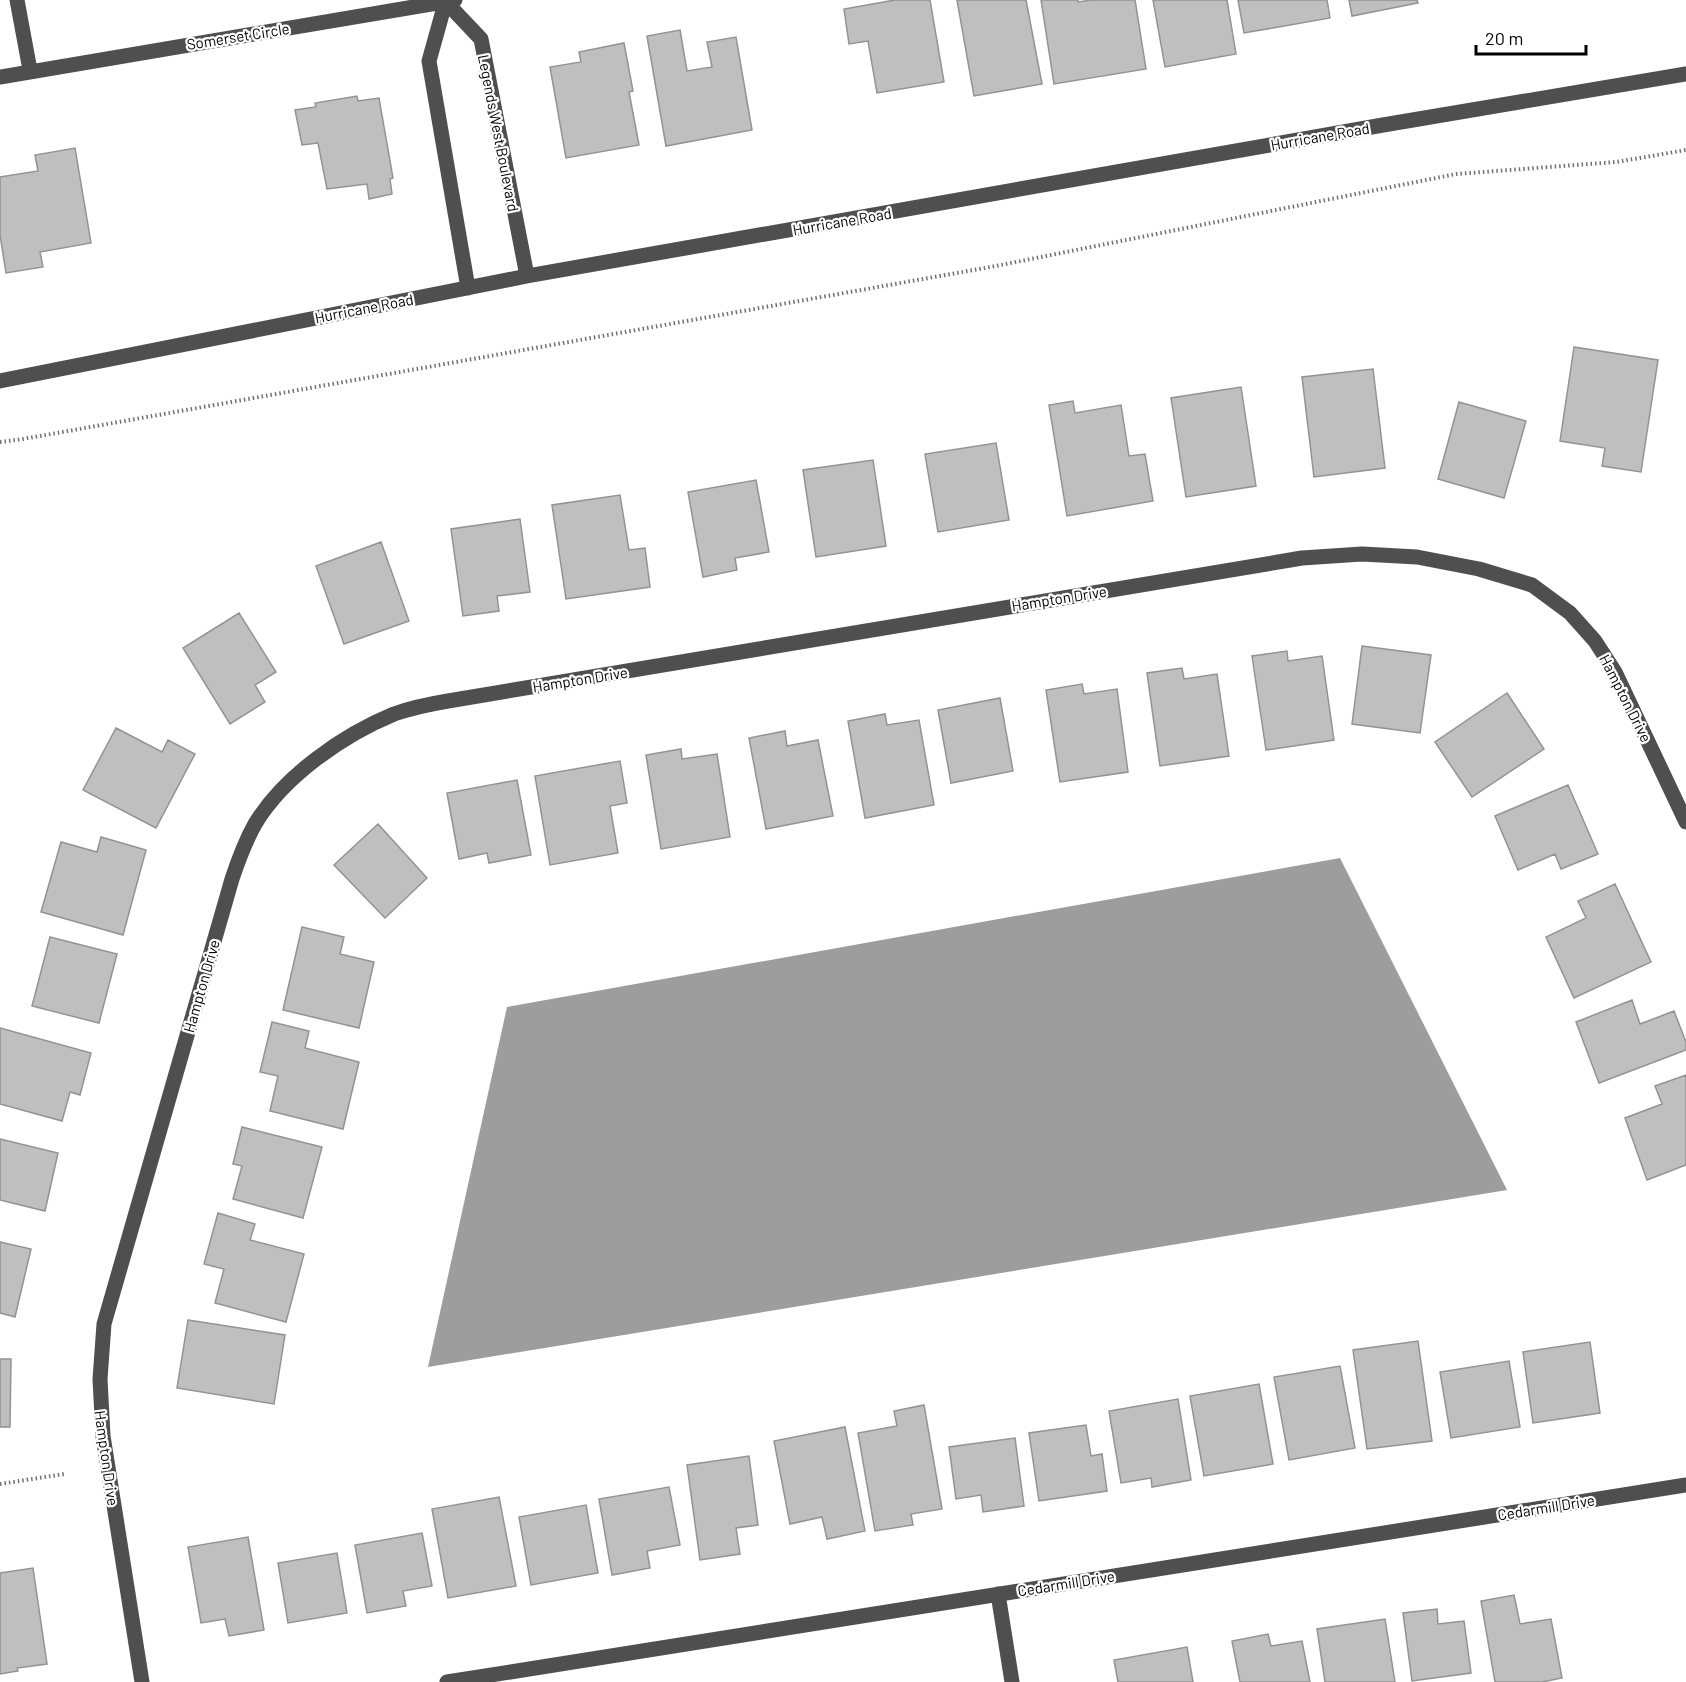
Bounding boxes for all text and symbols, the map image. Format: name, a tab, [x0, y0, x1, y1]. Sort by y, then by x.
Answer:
scale bar	[1476, 18, 1586, 56]
street label: Somerset Circle	[185, 19, 291, 53]
text: 20 m	[1485, 27, 1523, 49]
street label: Legends West Boulevard	[475, 53, 523, 213]
street label: Hurricane Road	[1269, 118, 1371, 154]
street label: Hurricane Road	[791, 203, 893, 239]
street label: Hurricane Road	[313, 290, 415, 326]
street label: Hampton Drive	[1010, 582, 1108, 614]
street label: Hampton Drive	[1596, 651, 1656, 745]
street label: Hampton Drive	[531, 663, 629, 695]
street label: Hampton Drive	[179, 937, 223, 1035]
street label: Hampton Drive	[91, 1409, 123, 1507]
street label: Cedarmill Drive	[1496, 1490, 1596, 1524]
street label: Cedarmill Drive	[1016, 1566, 1116, 1600]

